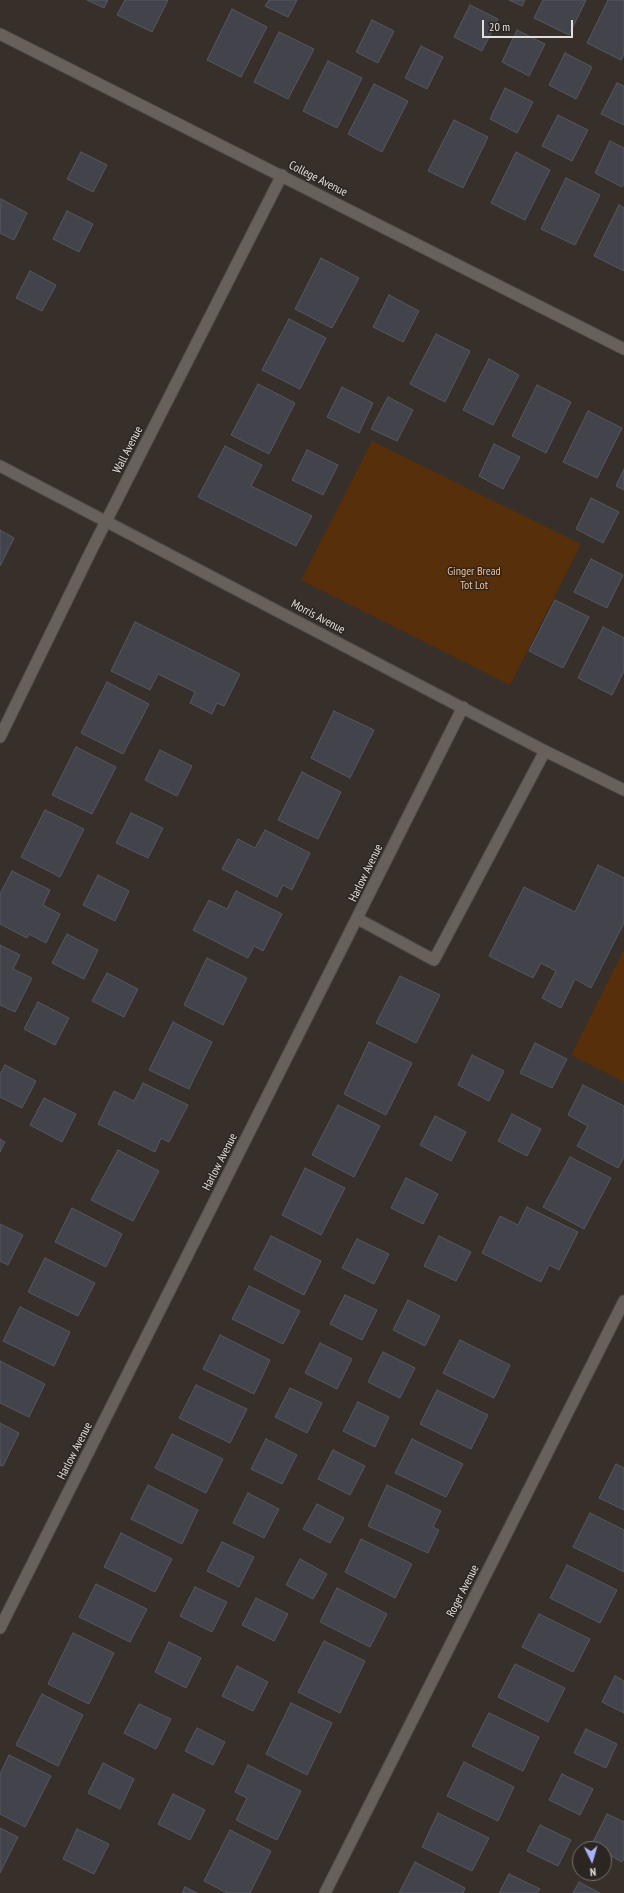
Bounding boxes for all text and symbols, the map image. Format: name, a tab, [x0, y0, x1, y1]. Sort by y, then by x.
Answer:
scale bar	[484, 12, 575, 38]
text: 20 m	[489, 19, 510, 34]
street label: College Avenue	[286, 158, 350, 200]
street label: Wall Avenue	[110, 424, 146, 476]
park label: Ginger Bread Tot Lot	[447, 565, 501, 593]
street label: Morris Avenue	[289, 597, 347, 637]
street label: Harlow Avenue	[346, 842, 386, 904]
street label: Harlow Avenue	[199, 1131, 241, 1193]
street label: Harlow Avenue	[54, 1420, 96, 1482]
street label: Roger Avenue	[444, 1562, 482, 1620]
north arrow	[572, 1841, 612, 1881]
text: N	[589, 1865, 597, 1879]

